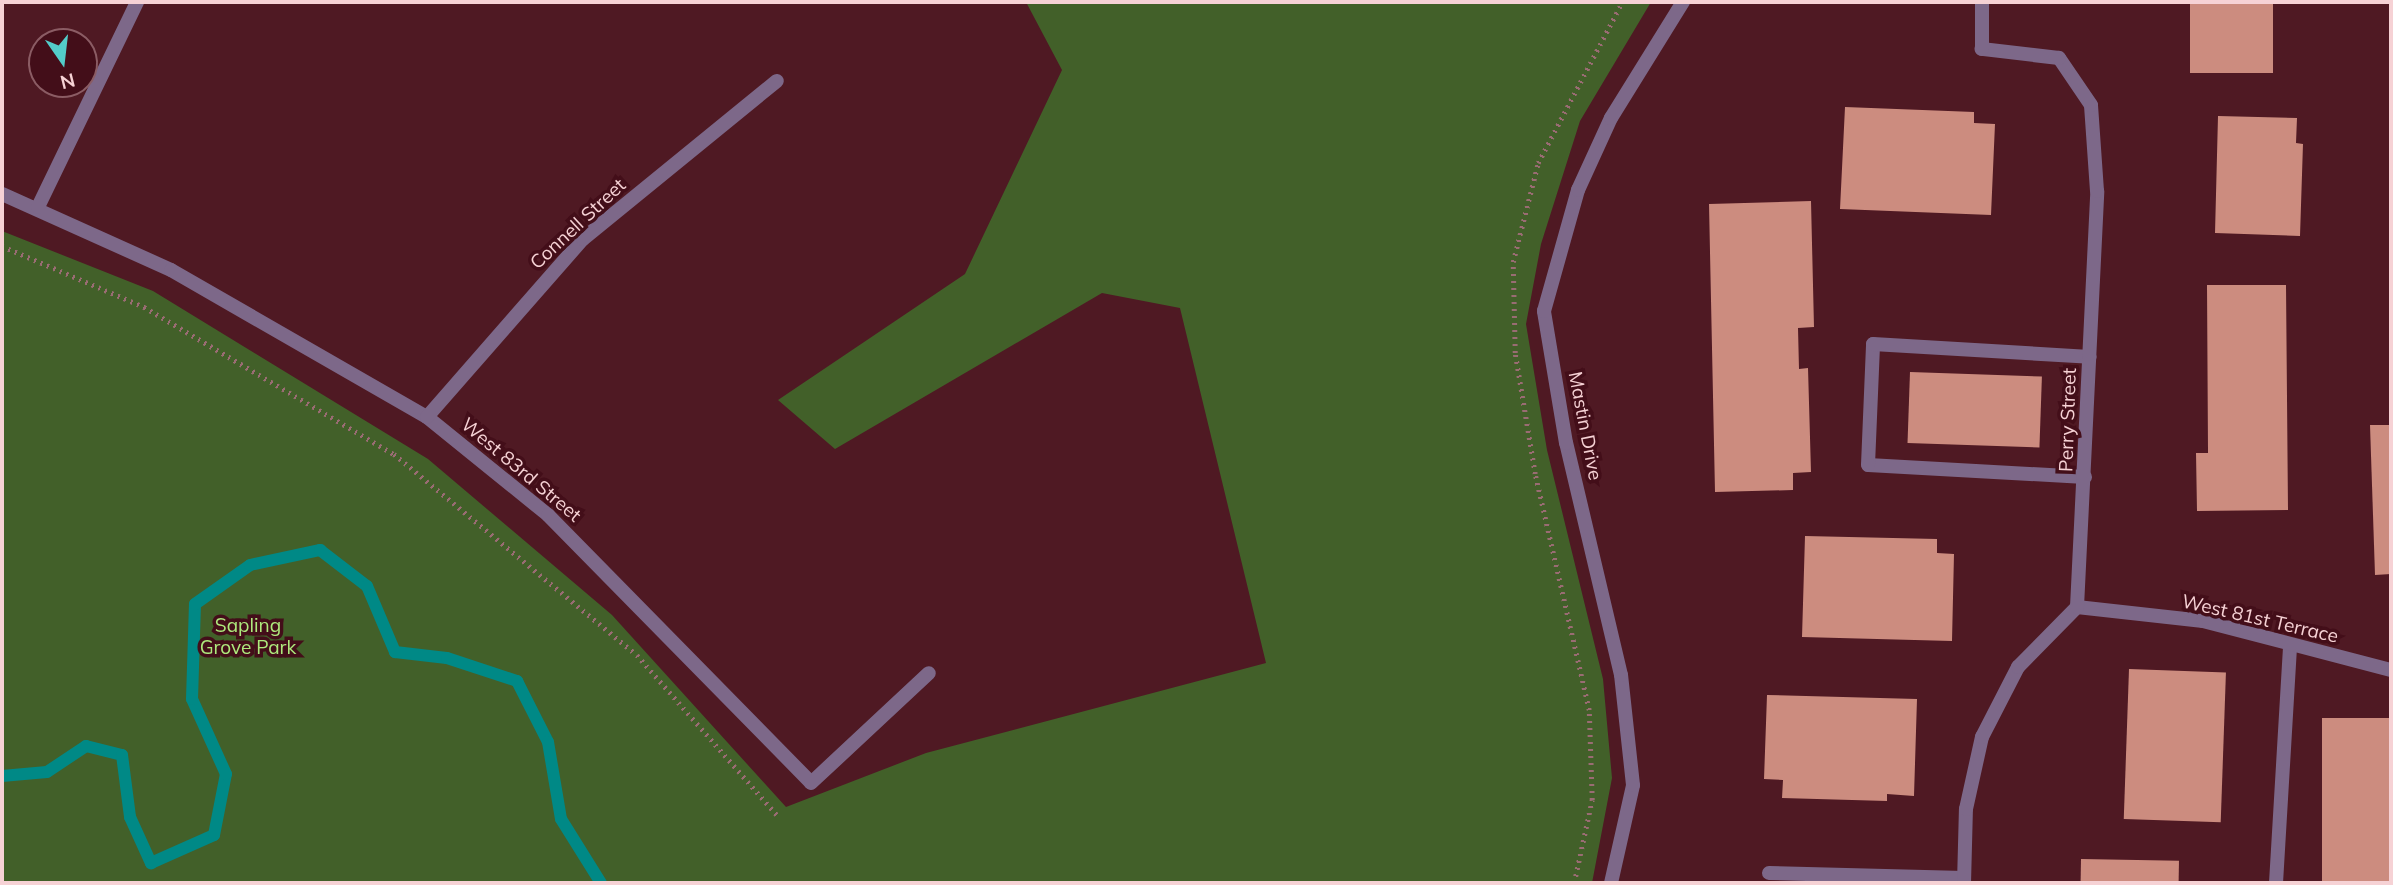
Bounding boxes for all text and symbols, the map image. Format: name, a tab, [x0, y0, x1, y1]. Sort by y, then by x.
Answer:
north arrow	[28, 28, 98, 98]
text: N	[58, 68, 77, 95]
street label: Connell Street	[525, 174, 631, 274]
street label: Perry Street	[2055, 368, 2081, 472]
street label: Mastin Drive	[1563, 370, 1607, 482]
street label: West 83rd Street	[456, 413, 586, 527]
street label: West 81st Terrace	[2179, 590, 2341, 648]
park label: Sapling Grove Park	[200, 615, 296, 659]

